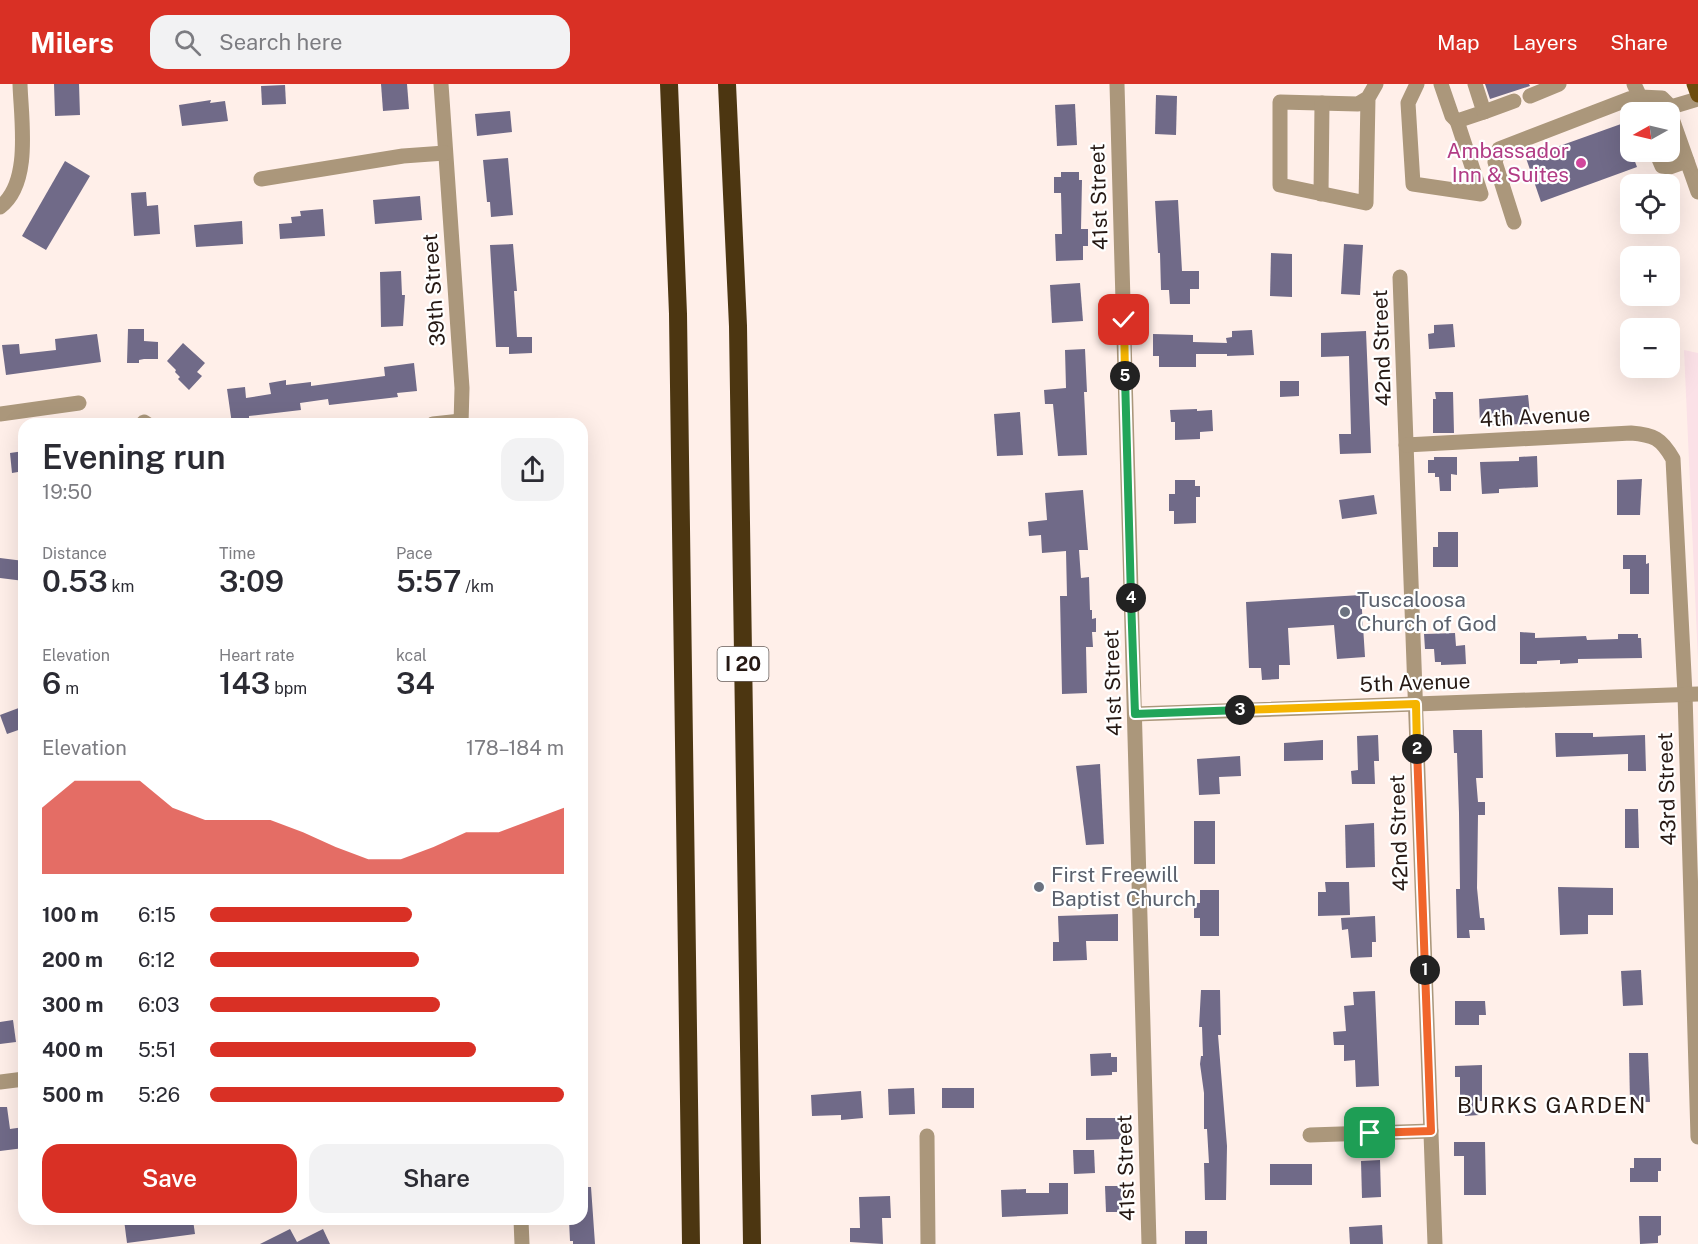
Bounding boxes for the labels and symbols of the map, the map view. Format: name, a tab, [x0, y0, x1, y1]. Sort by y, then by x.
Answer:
north arrow	[1620, 102, 1680, 162]
place label: Ambassador Inn & Suites	[1447, 138, 1569, 187]
street label: 41st Street	[1084, 143, 1113, 251]
marker: Ambassador Inn & Suites	[1574, 156, 1588, 170]
street label: 39th Street	[417, 233, 450, 347]
street label: 42nd Street	[1367, 289, 1396, 407]
pin	[1098, 294, 1149, 345]
pin: 5	[1110, 361, 1140, 391]
street label: 4th Avenue	[1479, 401, 1591, 432]
pin: 4	[1116, 583, 1146, 613]
place label: Tuscaloosa Church of God	[1357, 587, 1497, 636]
marker: Tuscaloosa Church of God	[1338, 605, 1352, 619]
street label: 41st Street	[1098, 629, 1127, 737]
road number: I 20	[718, 647, 768, 681]
street label: 5th Avenue	[1359, 668, 1471, 697]
pin: 3	[1225, 695, 1255, 725]
street label: 43rd Street	[1652, 732, 1681, 846]
pin: 2	[1402, 734, 1432, 764]
street label: 42nd Street	[1384, 774, 1413, 892]
place label: First Freewill Baptist Church	[1051, 862, 1196, 911]
marker: First Freewill Baptist Church	[1032, 880, 1046, 894]
pin: 1	[1410, 955, 1440, 985]
district label: BURKS GARDEN	[1457, 1092, 1647, 1118]
pin	[1344, 1107, 1395, 1158]
street label: 41st Street	[1111, 1114, 1140, 1222]

